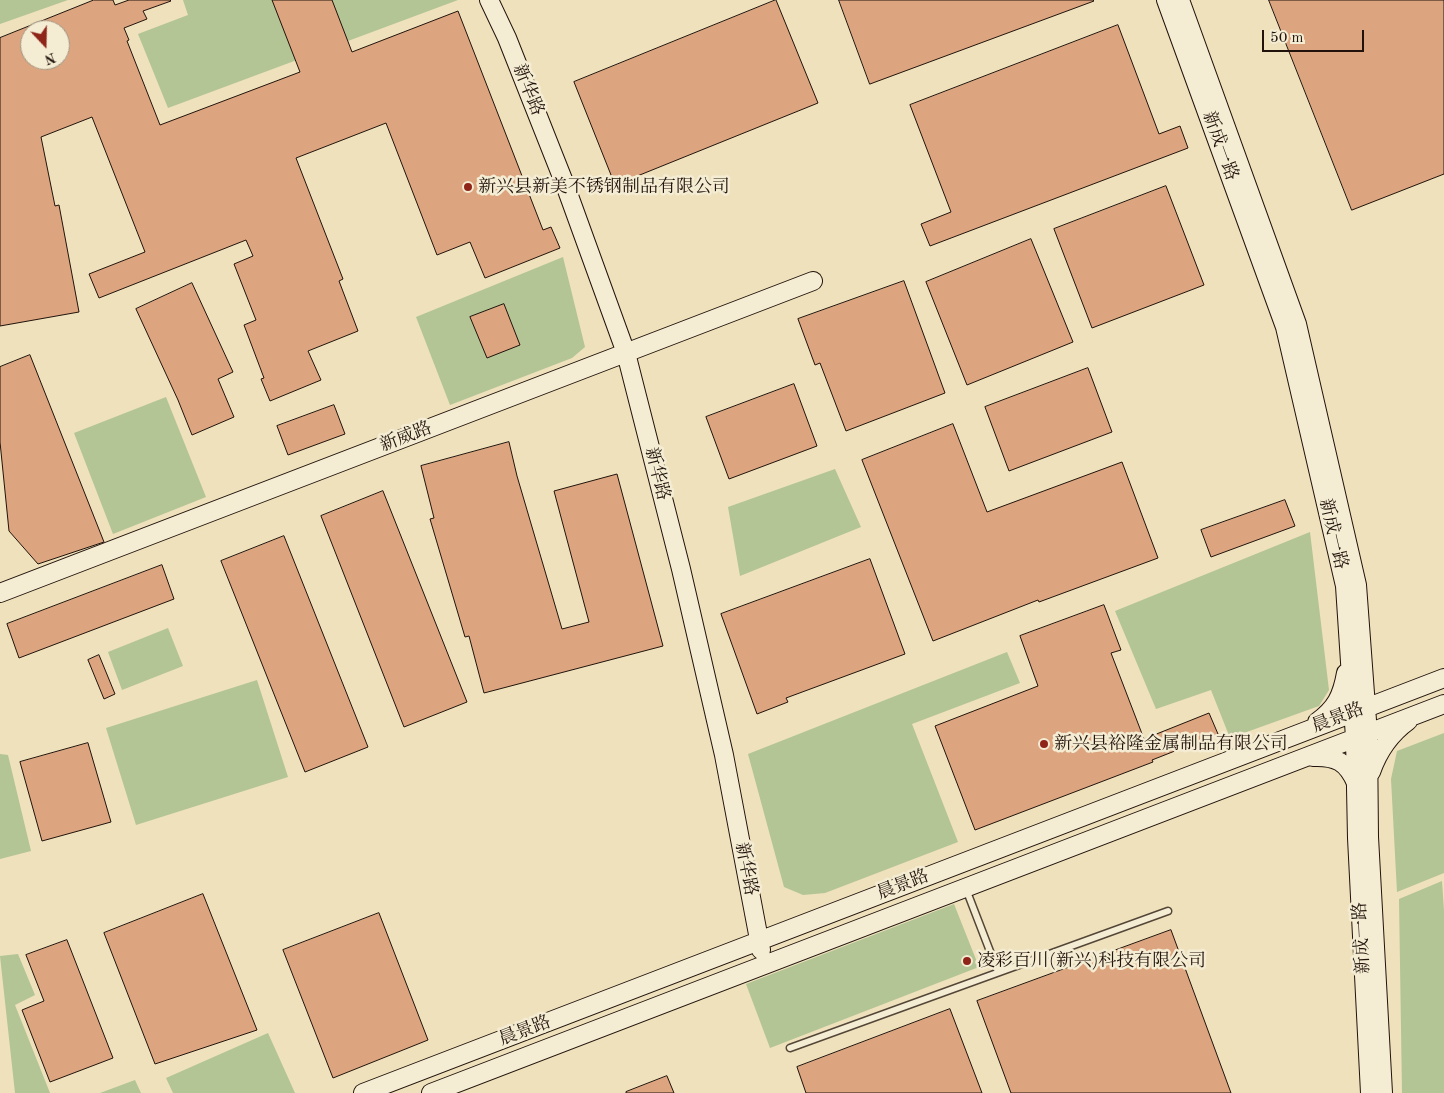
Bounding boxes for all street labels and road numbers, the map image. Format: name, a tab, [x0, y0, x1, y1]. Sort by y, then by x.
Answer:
street label: 新华路	[508, 61, 548, 119]
street label: 新成一路	[1198, 108, 1242, 184]
street label: 新威路	[377, 417, 435, 457]
street label: 新华路	[640, 445, 674, 503]
street label: 新成一路	[1314, 496, 1352, 572]
street label: 晨景路	[1309, 698, 1367, 738]
street label: 新华路	[730, 840, 762, 898]
street label: 晨景路	[874, 865, 932, 905]
street label: 新成一路	[1349, 901, 1375, 975]
street label: 晨景路	[496, 1011, 554, 1051]

